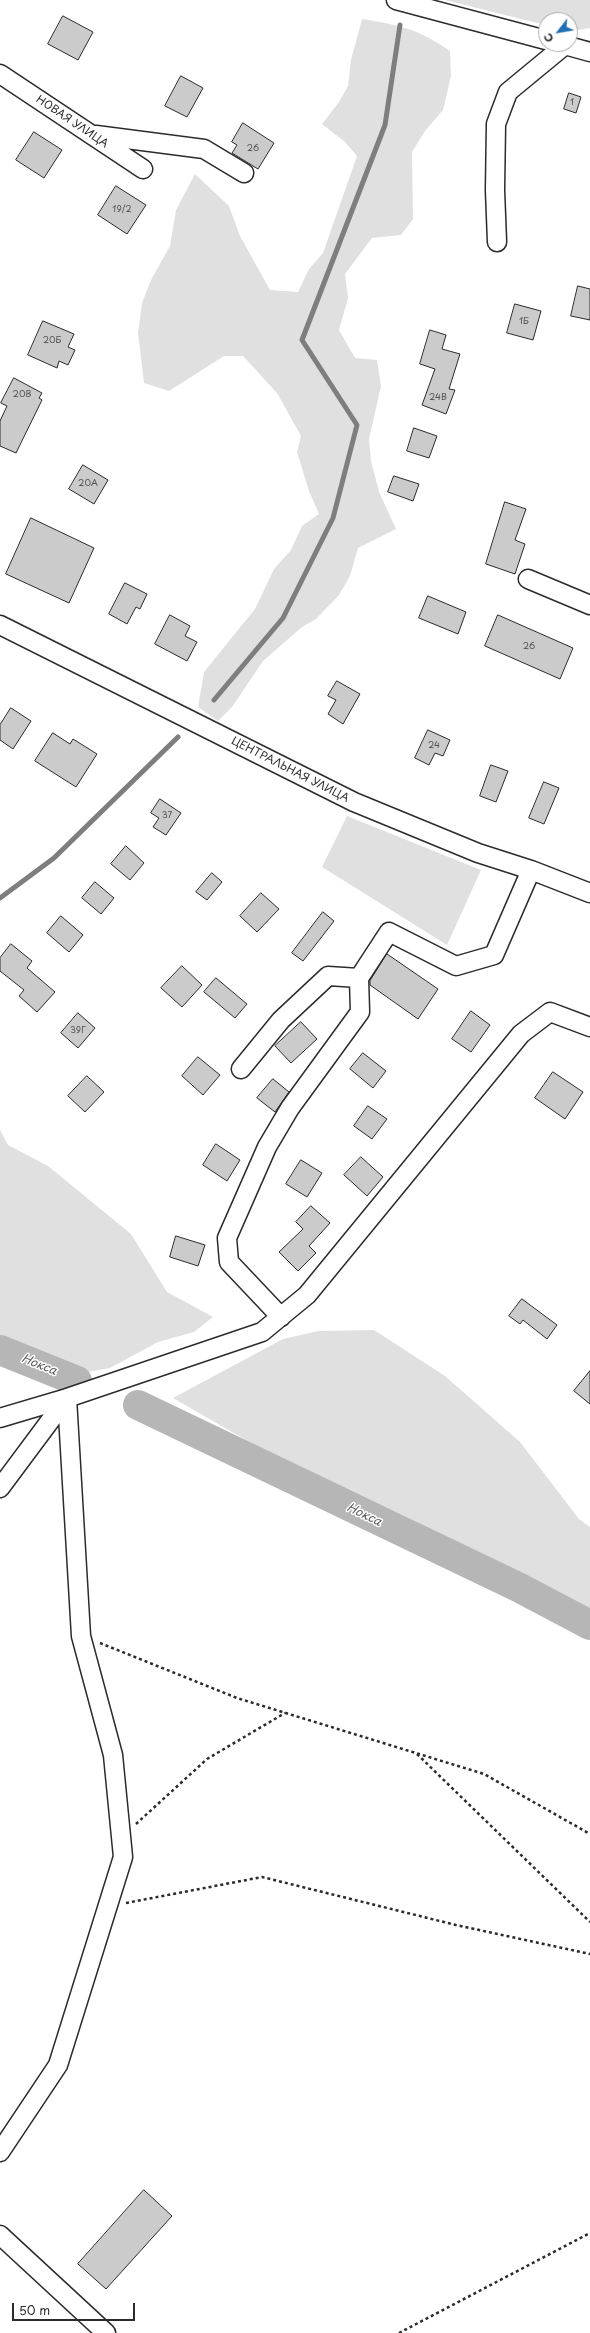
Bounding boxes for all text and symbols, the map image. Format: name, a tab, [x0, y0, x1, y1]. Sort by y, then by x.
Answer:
north arrow	[538, 12, 578, 52]
text: С	[539, 30, 558, 46]
street label: НОВАЯ УЛИЦА	[33, 93, 111, 151]
house number: 1	[570, 98, 574, 108]
house number: 26	[247, 144, 259, 154]
house number: 19/2	[112, 205, 132, 215]
house number: 1Б	[519, 317, 529, 327]
house number: 20Б	[43, 336, 61, 346]
house number: 20В	[13, 390, 31, 400]
house number: 24В	[429, 393, 447, 403]
house number: 20А	[78, 479, 98, 489]
house number: 26	[523, 642, 535, 652]
street label: ЦЕНТРАЛЬНАЯ УЛИЦА	[229, 734, 351, 806]
house number: 24	[428, 741, 440, 751]
house number: 37	[162, 811, 172, 821]
house number: 39Г	[70, 1026, 86, 1036]
water label: Нокса	[19, 1351, 59, 1379]
water label: Нокса	[344, 1500, 384, 1530]
scale bar	[14, 2295, 137, 2321]
text: 50 m	[19, 2301, 50, 2319]

